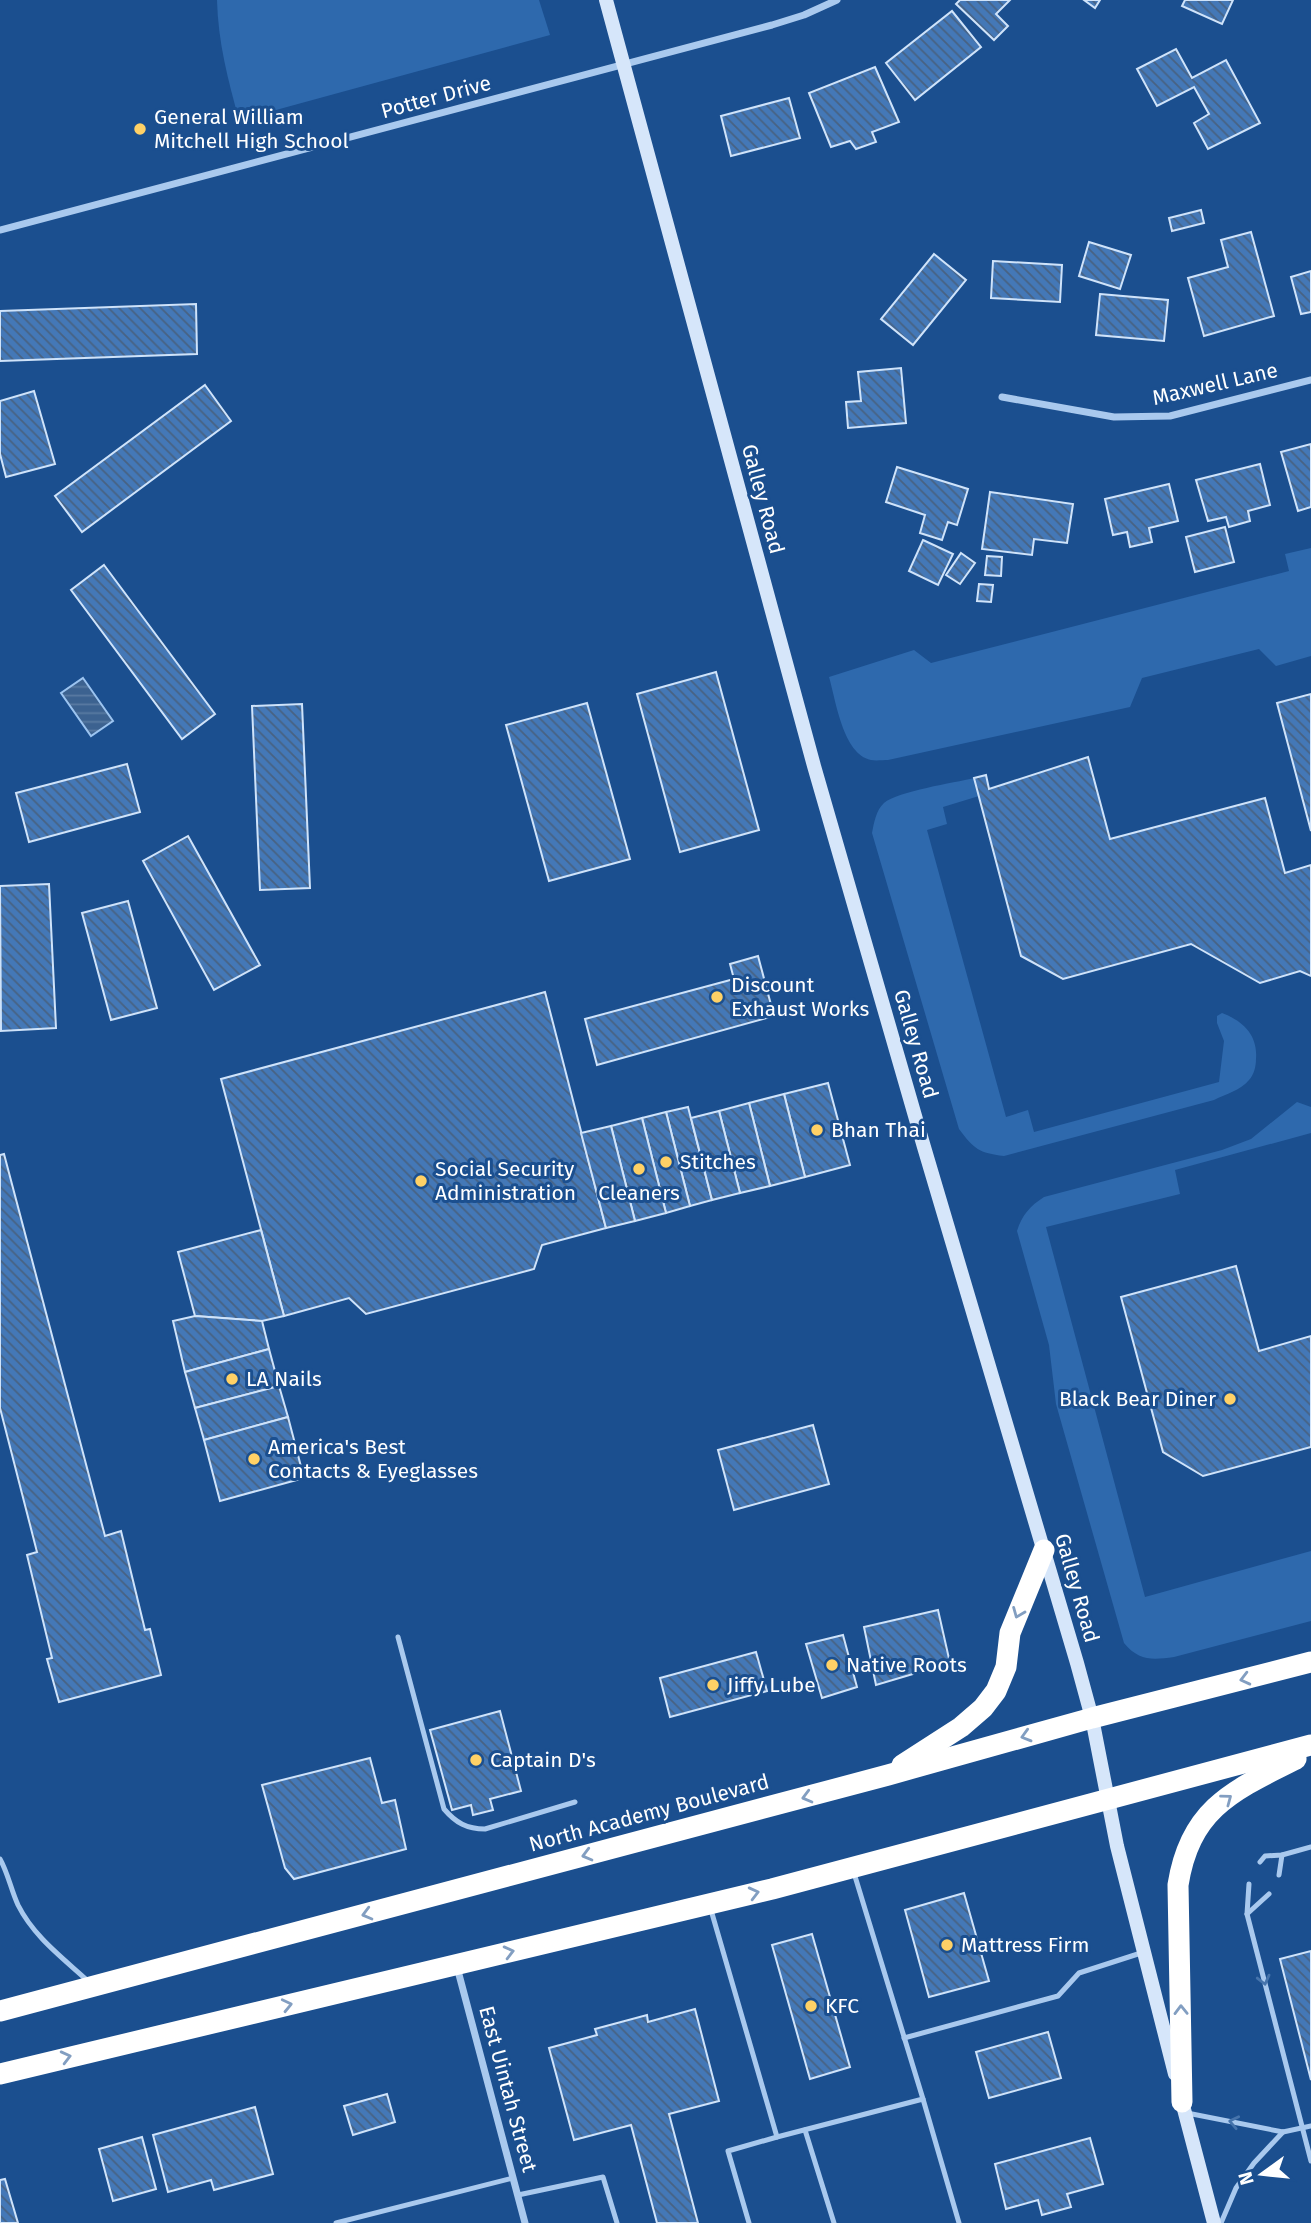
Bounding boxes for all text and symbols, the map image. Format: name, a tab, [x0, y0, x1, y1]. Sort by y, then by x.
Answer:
street label: Potter Drive	[378, 70, 494, 124]
place label: General William Mitchell High School	[154, 104, 349, 154]
marker: General William Mitchell High School	[132, 121, 148, 137]
street label: Maxwell Lane	[1150, 357, 1280, 411]
street label: Galley Road	[736, 441, 790, 557]
place label: Discount Exhaust Works	[731, 972, 869, 1022]
street label: Galley Road	[888, 986, 944, 1102]
marker: Discount Exhaust Works	[709, 989, 725, 1005]
place label: Bhan Thai	[831, 1117, 926, 1143]
marker: Bhan Thai	[809, 1122, 825, 1138]
place label: Stitches	[680, 1149, 756, 1175]
marker: Stitches	[658, 1154, 674, 1170]
place label: Social Security Administration	[435, 1156, 576, 1206]
marker: Cleaners	[631, 1161, 647, 1177]
marker: Social Security Administration	[413, 1173, 429, 1189]
place label: Cleaners	[598, 1180, 680, 1206]
place label: LA Nails	[246, 1366, 322, 1392]
marker: LA Nails	[224, 1371, 240, 1387]
place label: Black Bear Diner	[1059, 1386, 1216, 1412]
marker: Black Bear Diner	[1222, 1391, 1238, 1407]
place label: America's Best Contacts & Eyeglasses	[268, 1434, 478, 1484]
marker: America's Best Contacts & Eyeglasses	[246, 1451, 262, 1467]
street label: Galley Road	[1049, 1530, 1105, 1646]
one-way arrow	[1012, 1606, 1026, 1619]
place label: Native Roots	[846, 1652, 967, 1678]
marker: Native Roots	[824, 1657, 840, 1673]
one-way arrow	[1239, 1671, 1251, 1685]
place label: Jiffy Lube	[727, 1672, 816, 1698]
marker: Jiffy Lube	[705, 1677, 721, 1693]
one-way arrow	[1020, 1728, 1032, 1742]
place label: Captain D's	[490, 1747, 596, 1773]
marker: Captain D's	[468, 1752, 484, 1768]
street label: North Academy Boulevard	[526, 1768, 772, 1858]
one-way arrow	[801, 1788, 813, 1803]
one-way arrow	[1219, 1795, 1231, 1807]
one-way arrow	[581, 1847, 593, 1861]
one-way arrow	[748, 1887, 760, 1901]
one-way arrow	[361, 1906, 373, 1921]
place label: Mattress Firm	[961, 1932, 1089, 1958]
marker: Mattress Firm	[939, 1937, 955, 1953]
one-way arrow	[503, 1946, 515, 1960]
one-way arrow	[1256, 1973, 1270, 1985]
place label: KFC	[825, 1993, 859, 2019]
marker: KFC	[803, 1998, 819, 2014]
one-way arrow	[281, 1999, 293, 2013]
street label: East Uintah Street	[473, 2003, 543, 2175]
one-way arrow	[1173, 2004, 1188, 2015]
one-way arrow	[60, 2051, 72, 2065]
one-way arrow	[1228, 2116, 1240, 2131]
north arrow	[1227, 2139, 1297, 2209]
text: N	[1233, 2169, 1259, 2187]

